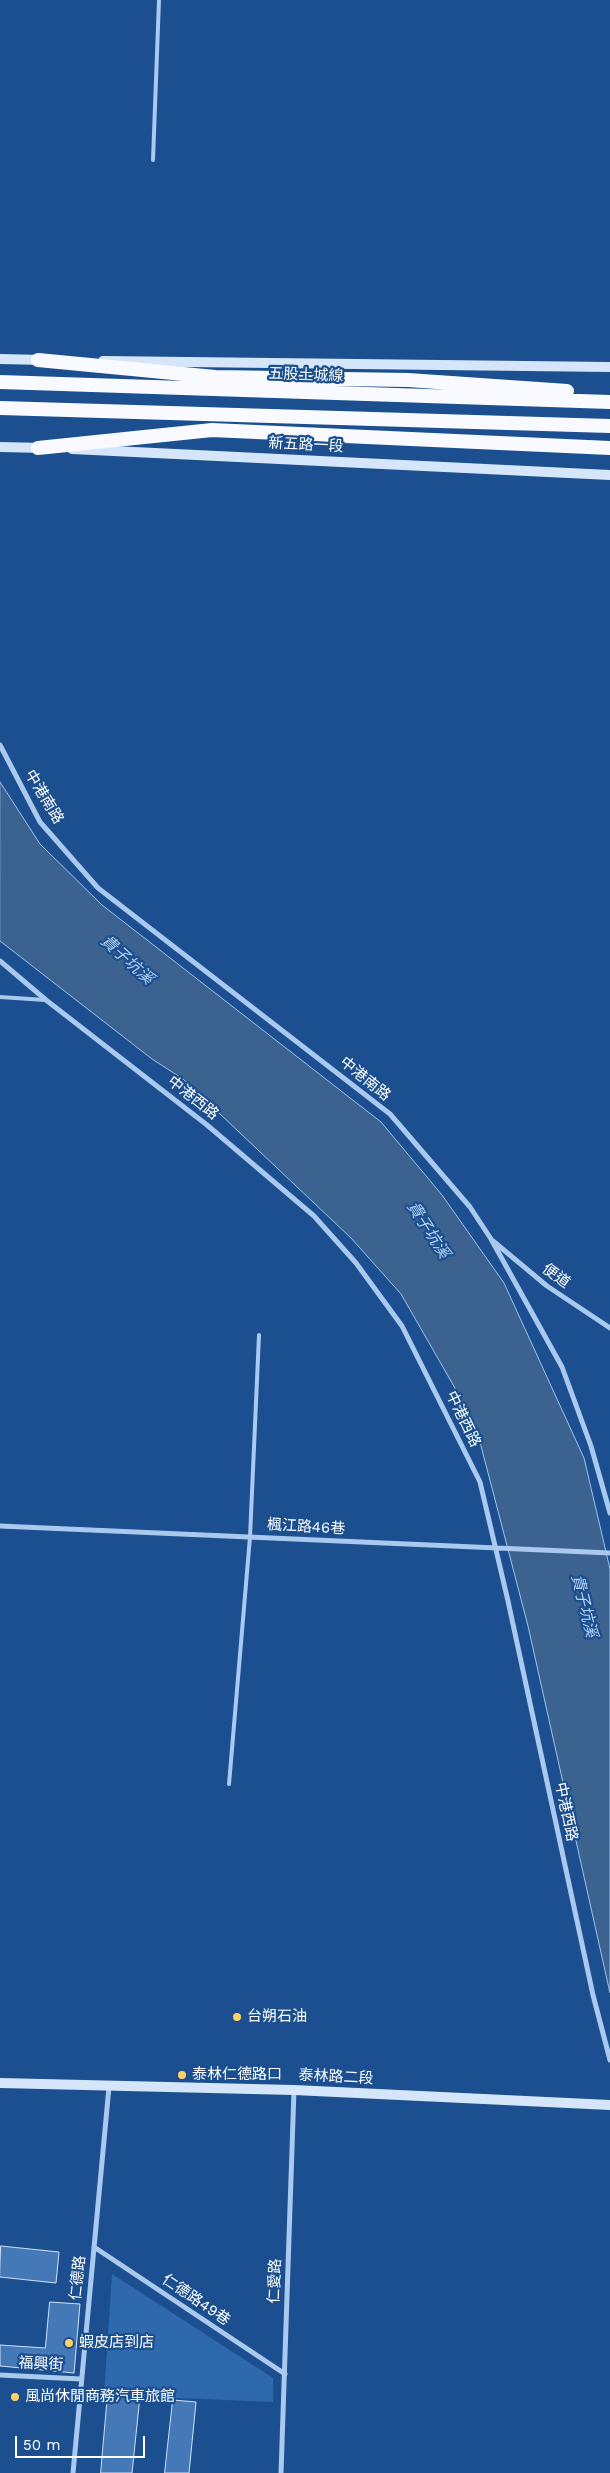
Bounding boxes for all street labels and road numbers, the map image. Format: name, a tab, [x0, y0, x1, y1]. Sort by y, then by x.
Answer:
street label: 五股土城線	[268, 365, 344, 385]
street label: 新五路一段	[268, 434, 344, 456]
street label: 中港南路	[21, 767, 67, 827]
street label: 中港南路	[336, 1053, 394, 1105]
street label: 中港西路	[164, 1072, 222, 1124]
street label: 便道	[539, 1260, 573, 1292]
street label: 中港西路	[442, 1388, 484, 1450]
street label: 楓江路46巷	[266, 1516, 346, 1538]
street label: 中港西路	[551, 1781, 581, 1843]
street label: 泰林路二段	[298, 2066, 374, 2088]
street label: 仁德路	[67, 2255, 89, 2301]
street label: 仁愛路	[265, 2258, 285, 2304]
street label: 仁德路49巷	[158, 2271, 234, 2329]
street label: 福興街	[18, 2354, 64, 2374]

